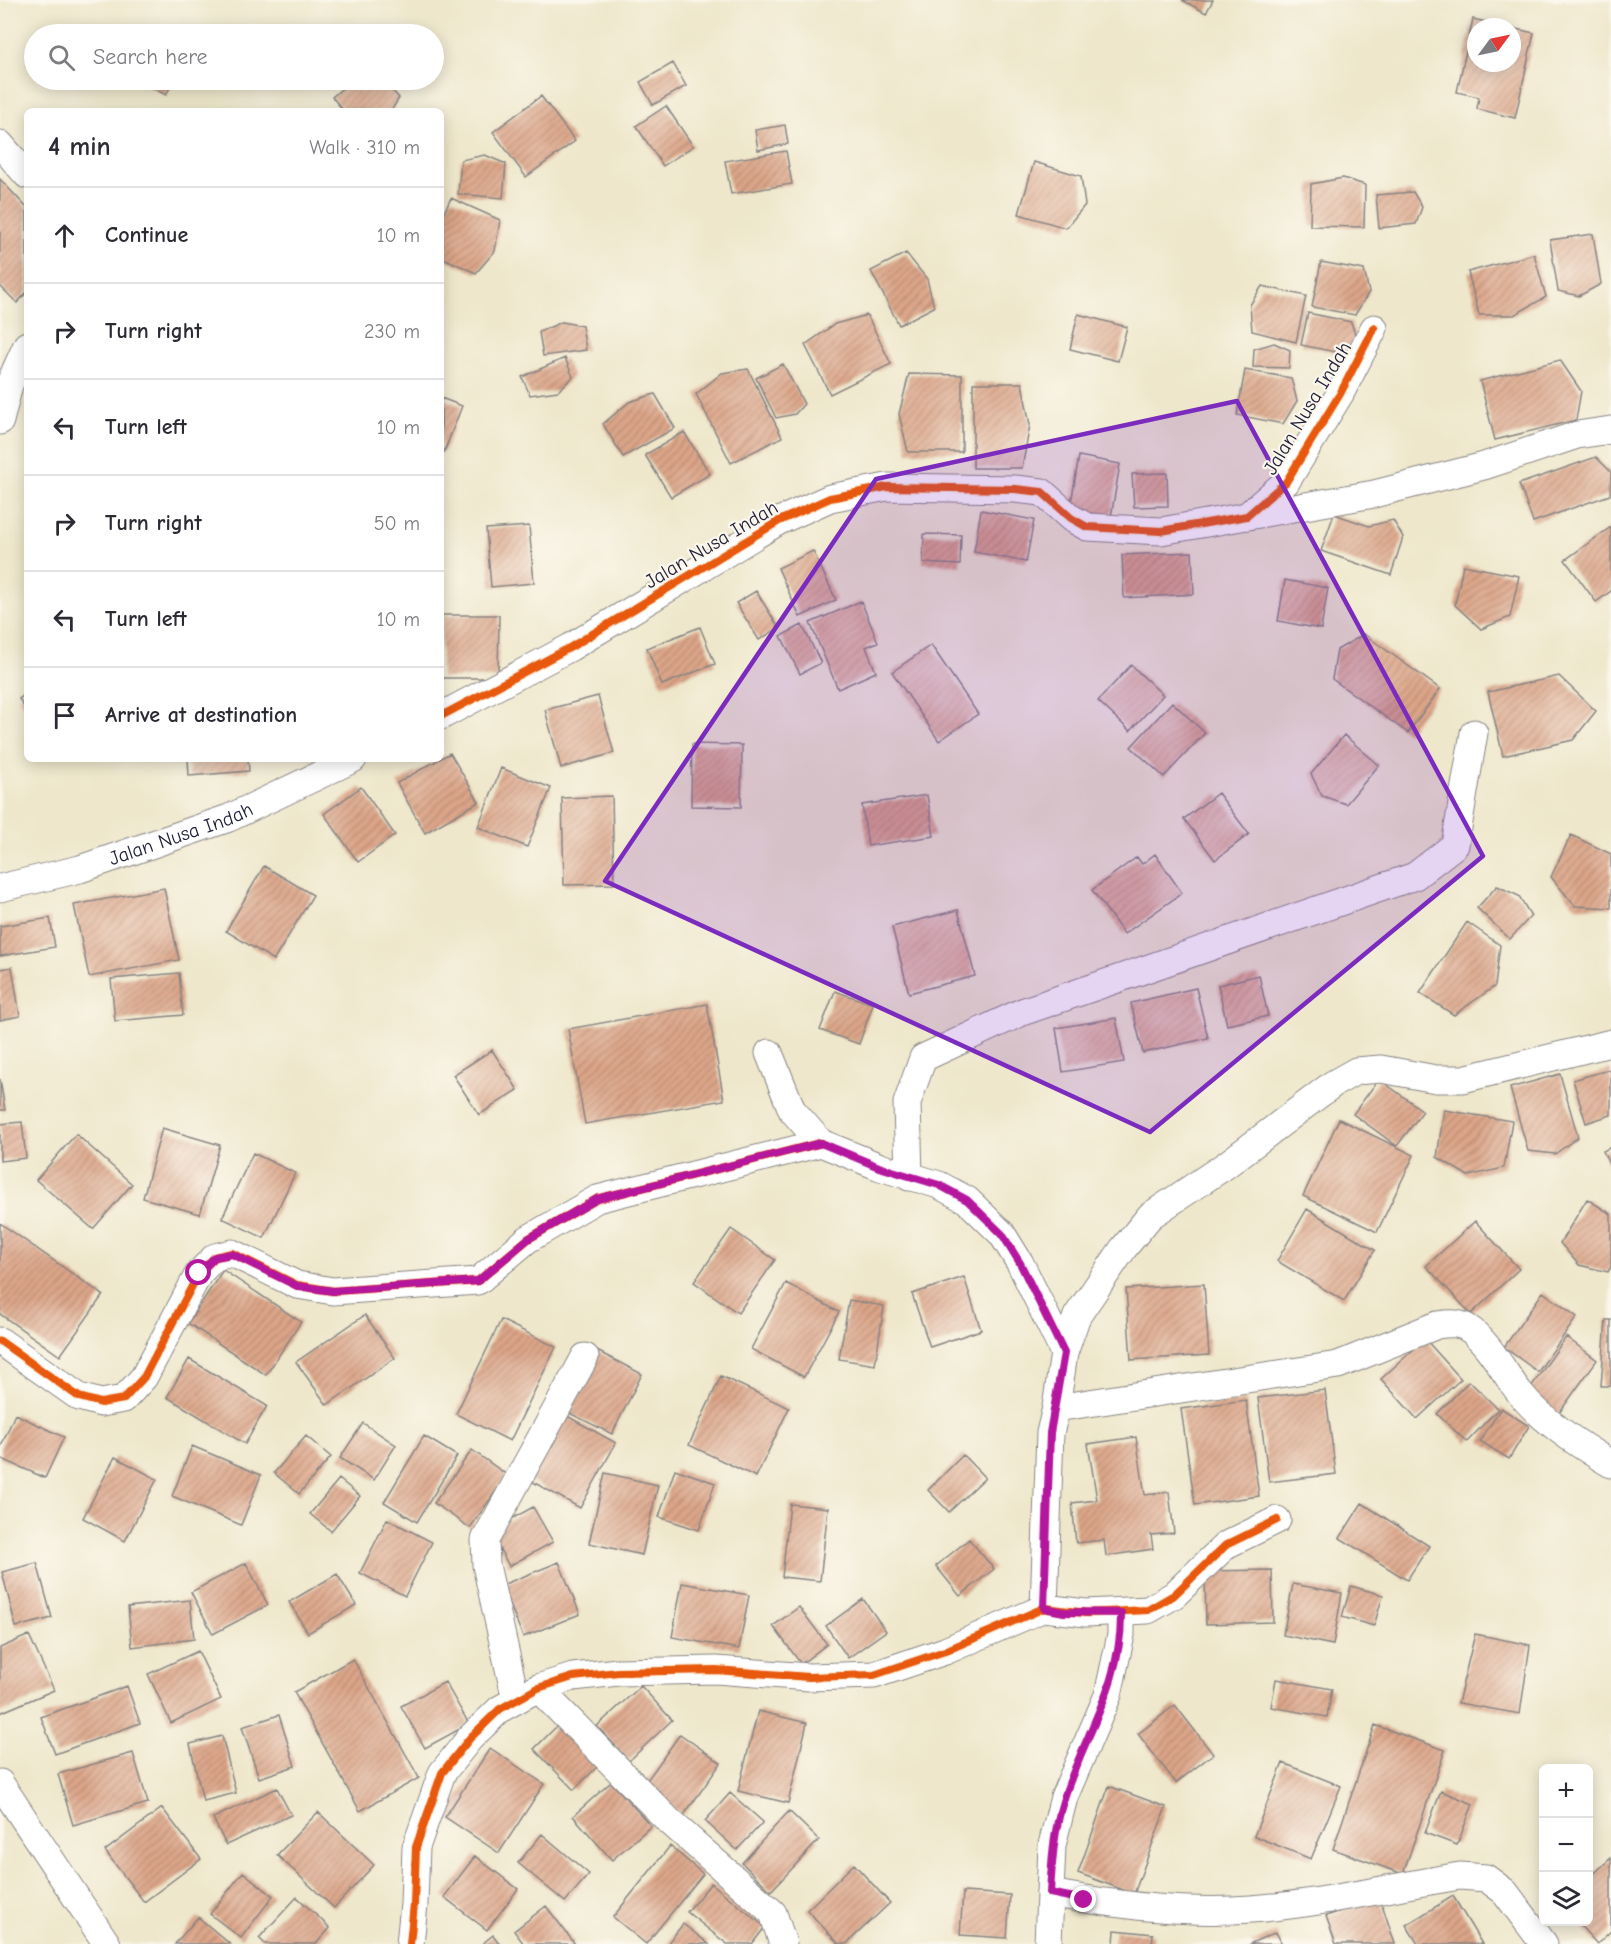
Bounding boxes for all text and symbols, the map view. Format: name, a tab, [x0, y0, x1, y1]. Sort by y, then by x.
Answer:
north arrow	[1467, 18, 1521, 72]
search box	[24, 24, 444, 90]
icon: search	[45, 41, 78, 74]
text: Search here	[93, 44, 208, 70]
text: 4 min	[48, 132, 111, 162]
text: Walk · 310 m	[309, 136, 420, 159]
icon: ahead	[48, 219, 81, 252]
text: Continue	[105, 222, 188, 248]
text: 10 m	[377, 224, 420, 247]
icon: right	[48, 315, 81, 348]
text: Turn right	[105, 318, 202, 344]
text: 230 m	[364, 320, 420, 343]
street label: Jalan Nusa Indah	[1259, 338, 1356, 479]
icon: left	[48, 411, 81, 444]
text: Turn left	[105, 414, 187, 440]
text: 10 m	[377, 416, 420, 439]
street label: Jalan Nusa Indah	[641, 496, 782, 593]
icon: right	[48, 507, 81, 540]
text: Turn right	[105, 510, 202, 536]
text: 50 m	[374, 512, 420, 535]
icon: left	[48, 603, 81, 636]
text: Turn left	[105, 606, 187, 632]
text: 10 m	[377, 608, 420, 631]
icon: arrive	[48, 699, 81, 732]
text: Arrive at destination	[105, 702, 297, 728]
street label: Jalan Nusa Indah	[106, 797, 257, 870]
route start	[185, 1259, 211, 1285]
map controls	[1539, 1764, 1593, 1926]
button: +	[1539, 1764, 1593, 1818]
button: −	[1539, 1818, 1593, 1872]
button: layers	[1539, 1872, 1593, 1926]
route end	[1070, 1886, 1096, 1912]

